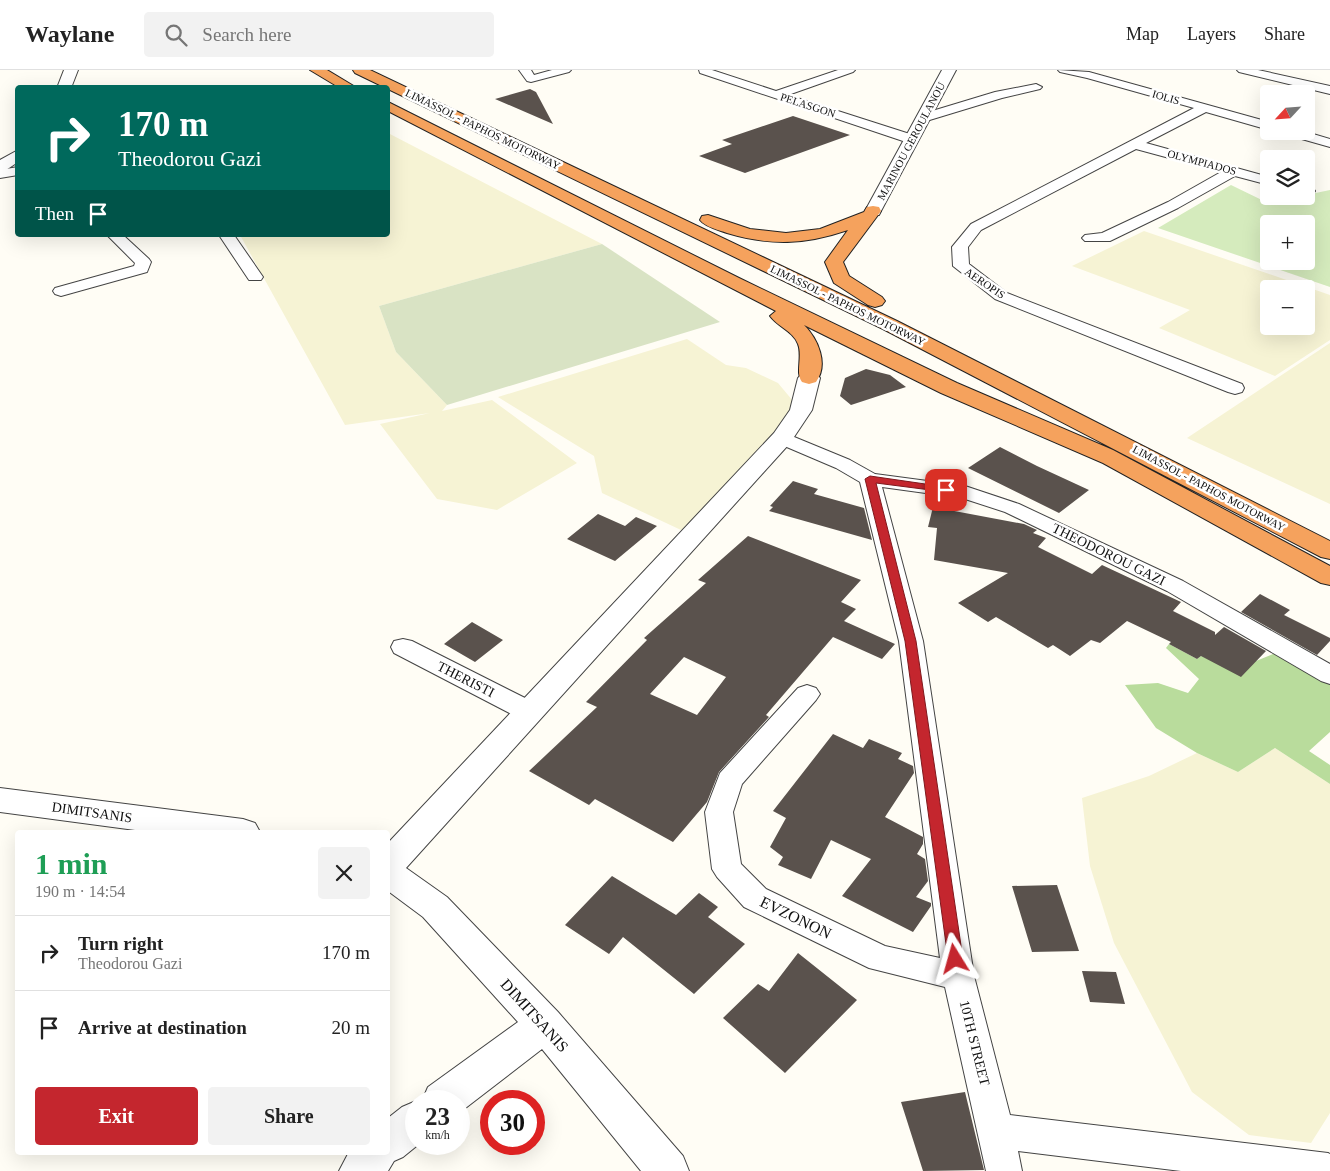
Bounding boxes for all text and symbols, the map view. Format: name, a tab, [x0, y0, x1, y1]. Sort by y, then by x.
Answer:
search box	[144, 12, 494, 57]
text: Waylane	[25, 21, 114, 47]
icon: search	[162, 21, 190, 49]
text: Search here	[202, 24, 291, 45]
text: Map	[1126, 24, 1159, 44]
text: Layers	[1187, 24, 1236, 44]
text: Share	[1264, 24, 1305, 44]
street label: MARINOU GEROULANOU	[875, 80, 947, 202]
north arrow	[1260, 85, 1315, 140]
map controls	[1260, 85, 1315, 335]
street label: LIMASSOL - PAPHOS MOTORWAY	[404, 86, 562, 172]
street label: IOLIS	[1151, 87, 1181, 107]
street label: PELASGON	[779, 90, 837, 120]
icon: right	[35, 105, 100, 170]
text: 170 m	[118, 105, 208, 144]
text: Theodorou Gazi	[118, 146, 262, 171]
street label: OLYMPIADOS	[1166, 147, 1238, 177]
button: layers	[1260, 150, 1315, 205]
icon: arrive	[84, 200, 112, 228]
text: Then	[35, 203, 74, 224]
button: +	[1260, 215, 1315, 270]
street label: LIMASSOL - PAPHOS MOTORWAY	[769, 262, 927, 348]
street label: AEROPIS	[963, 265, 1007, 301]
button: −	[1260, 280, 1315, 335]
street label: LIMASSOL - PAPHOS MOTORWAY	[1131, 443, 1287, 533]
pin	[925, 469, 967, 511]
icon: arrive	[932, 476, 960, 504]
street label: THEODOROU GAZI	[1050, 521, 1168, 589]
street label: THERISTI	[435, 659, 497, 700]
street label: DIMITSANIS	[51, 799, 133, 826]
text: 1 min	[35, 847, 108, 880]
button: close	[318, 847, 370, 899]
text: 190 m · 14:54	[35, 883, 125, 900]
street label: EVZONON	[757, 893, 835, 942]
position arrow	[928, 932, 980, 984]
text: Turn right	[78, 933, 163, 954]
icon: right	[35, 939, 63, 967]
text: 170 m	[322, 942, 370, 963]
text: Theodorou Gazi	[78, 955, 182, 972]
street label: DIMITSANIS	[497, 975, 572, 1055]
street label: 10TH STREET	[957, 999, 992, 1088]
icon: arrive	[35, 1014, 63, 1042]
text: Arrive at destination	[78, 1017, 247, 1038]
text: 20 m	[331, 1017, 370, 1038]
button: Exit	[35, 1087, 198, 1145]
button: Share	[208, 1087, 370, 1145]
speed limit sign: 30	[480, 1090, 545, 1155]
text: 23	[425, 1103, 450, 1130]
text: km/h	[425, 1128, 450, 1142]

